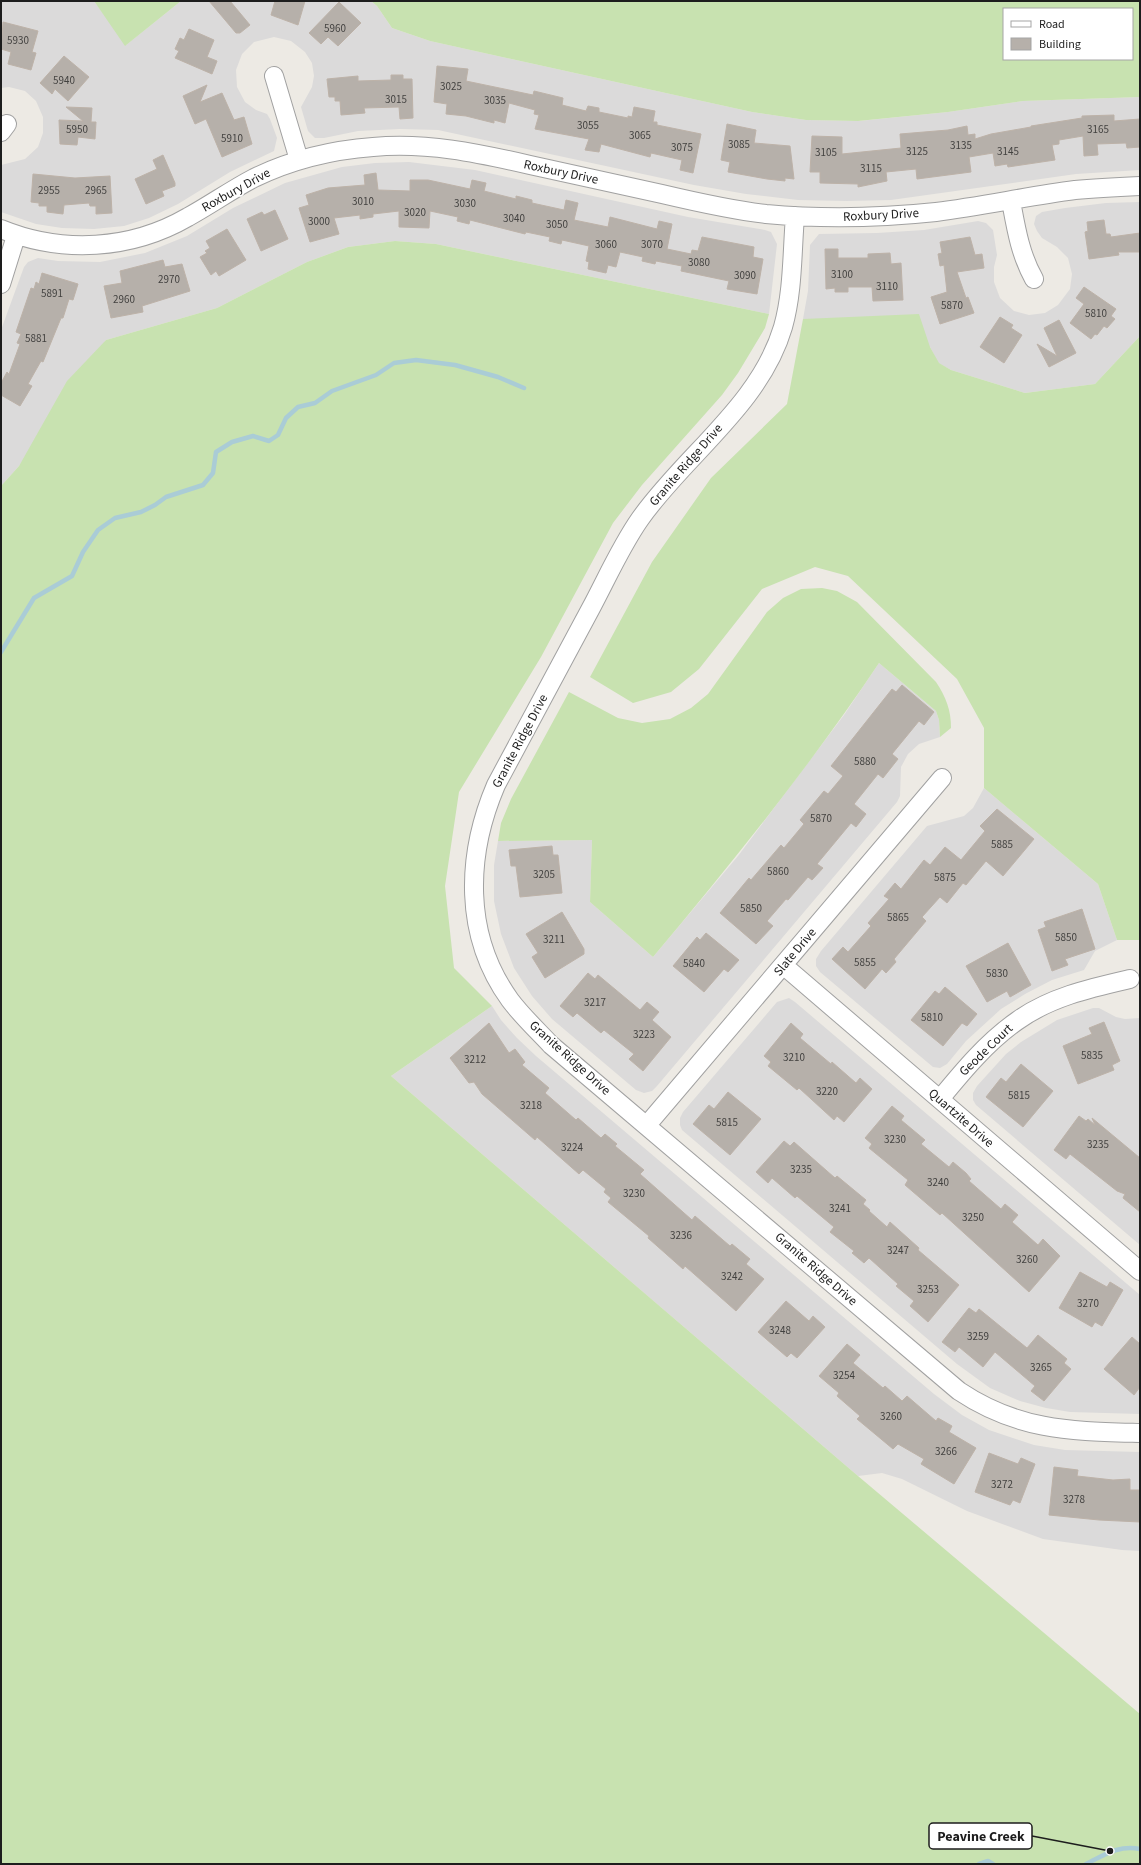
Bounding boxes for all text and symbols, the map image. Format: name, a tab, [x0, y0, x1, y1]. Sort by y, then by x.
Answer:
legend	[1003, 8, 1133, 60]
text: Road	[1039, 16, 1065, 33]
house number: 5960	[324, 21, 346, 36]
house number: 5930	[7, 33, 29, 48]
text: Building	[1039, 36, 1081, 53]
house number: 5940	[53, 73, 75, 88]
house number: 3025	[440, 79, 462, 94]
house number: 3015	[385, 92, 407, 107]
house number: 3035	[484, 93, 506, 108]
house number: 3055	[577, 118, 599, 133]
house number: 5950	[66, 122, 88, 137]
house number: 3165	[1087, 122, 1109, 137]
house number: 3065	[629, 128, 651, 143]
house number: 5910	[221, 131, 243, 146]
house number: 3085	[728, 137, 750, 152]
house number: 3135	[950, 138, 972, 153]
house number: 3075	[671, 140, 693, 155]
house number: 3125	[906, 144, 928, 159]
house number: 3145	[997, 144, 1019, 159]
house number: 3105	[815, 145, 837, 160]
street label: Roxbury Drive	[522, 155, 600, 189]
house number: 3115	[860, 161, 882, 176]
street label: Roxbury Drive	[198, 164, 274, 216]
house number: 2955	[38, 183, 60, 198]
house number: 2965	[85, 183, 107, 198]
house number: 3010	[352, 194, 374, 209]
house number: 3030	[454, 196, 476, 211]
street label: Roxbury Drive	[843, 204, 919, 226]
house number: 3020	[404, 205, 426, 220]
house number: 3040	[503, 211, 525, 226]
house number: 3000	[308, 214, 330, 229]
house number: 3050	[546, 217, 568, 232]
house number: 3060	[595, 237, 617, 252]
house number: 3070	[641, 237, 663, 252]
house number: 3080	[688, 255, 710, 270]
house number: 3100	[831, 267, 853, 282]
house number: 3090	[734, 268, 756, 283]
house number: 2970	[158, 272, 180, 287]
house number: 3110	[876, 279, 898, 294]
house number: 5891	[41, 286, 63, 301]
house number: 2960	[113, 292, 135, 307]
house number: 5870	[941, 298, 963, 313]
house number: 5810	[1085, 306, 1107, 321]
house number: 5881	[25, 331, 47, 346]
street label: Granite Ridge Drive	[645, 420, 727, 510]
street label: Granite Ridge Drive	[488, 691, 552, 791]
house number: 5880	[854, 754, 876, 769]
house number: 5870	[810, 811, 832, 826]
house number: 5885	[991, 837, 1013, 852]
house number: 5860	[767, 864, 789, 879]
house number: 3205	[533, 867, 555, 882]
house number: 5875	[934, 870, 956, 885]
house number: 5850	[740, 901, 762, 916]
house number: 5865	[887, 910, 909, 925]
street label: Slate Drive	[769, 924, 821, 980]
house number: 5850	[1055, 930, 1077, 945]
house number: 3211	[543, 932, 565, 947]
house number: 5855	[854, 955, 876, 970]
house number: 5840	[683, 956, 705, 971]
house number: 5830	[986, 966, 1008, 981]
house number: 3217	[584, 995, 606, 1010]
house number: 5810	[921, 1010, 943, 1025]
street label: Granite Ridge Drive	[525, 1017, 615, 1099]
street label: Geode Court	[955, 1019, 1017, 1080]
house number: 3223	[633, 1027, 655, 1042]
house number: 5835	[1081, 1048, 1103, 1063]
house number: 3210	[783, 1050, 805, 1065]
house number: 3212	[464, 1052, 486, 1067]
house number: 3220	[816, 1084, 838, 1099]
street label: Quartzite Drive	[924, 1085, 998, 1151]
house number: 5815	[1008, 1088, 1030, 1103]
house number: 3218	[520, 1098, 542, 1113]
house number: 5815	[716, 1115, 738, 1130]
house number: 3230	[884, 1132, 906, 1147]
house number: 3235	[1087, 1137, 1109, 1152]
house number: 3224	[561, 1140, 583, 1155]
house number: 3235	[790, 1162, 812, 1177]
house number: 3240	[927, 1175, 949, 1190]
house number: 3230	[623, 1186, 645, 1201]
house number: 3241	[829, 1201, 851, 1216]
house number: 3250	[962, 1210, 984, 1225]
house number: 3236	[670, 1228, 692, 1243]
street label: Granite Ridge Drive	[771, 1228, 861, 1310]
house number: 3247	[887, 1243, 909, 1258]
house number: 3260	[1016, 1252, 1038, 1267]
house number: 3242	[721, 1269, 743, 1284]
house number: 3253	[917, 1282, 939, 1297]
house number: 3270	[1077, 1296, 1099, 1311]
house number: 3248	[769, 1323, 791, 1338]
house number: 3259	[967, 1329, 989, 1344]
house number: 3265	[1030, 1360, 1052, 1375]
house number: 3254	[833, 1368, 855, 1383]
house number: 3260	[880, 1409, 902, 1424]
house number: 3266	[935, 1444, 957, 1459]
house number: 3272	[991, 1477, 1013, 1492]
house number: 3278	[1063, 1492, 1085, 1507]
callout: Peavine Creek	[929, 1823, 1032, 1849]
text: Peavine Creek	[937, 1827, 1025, 1847]

